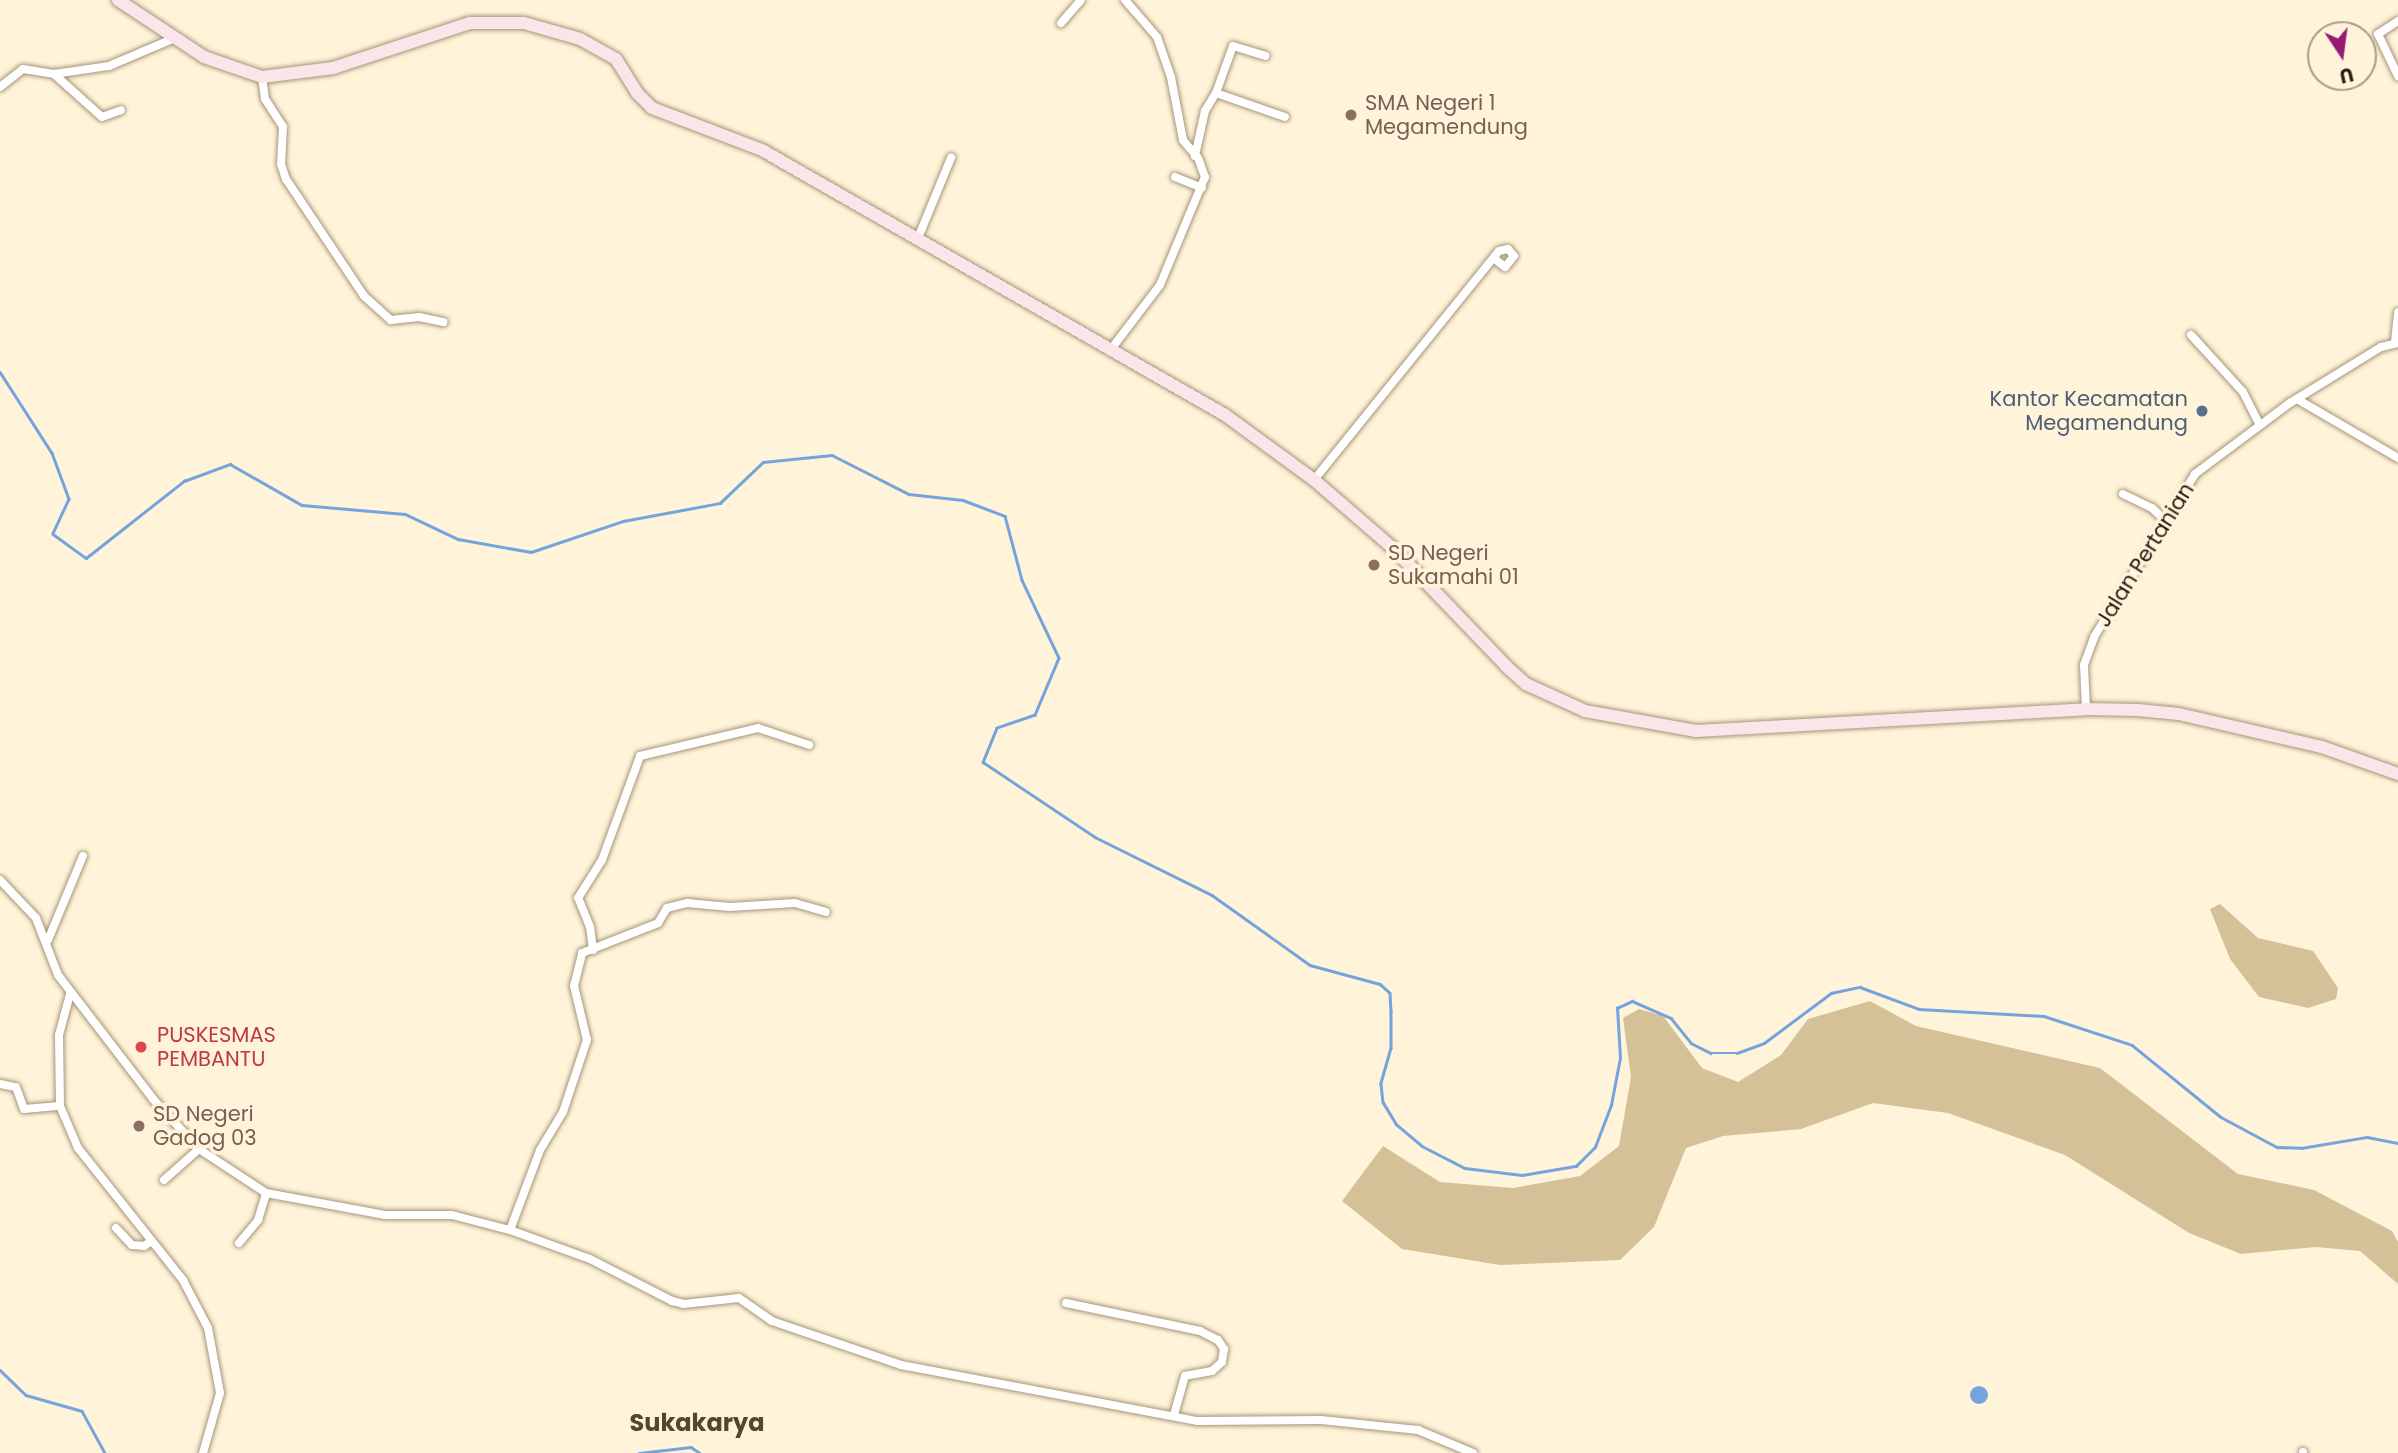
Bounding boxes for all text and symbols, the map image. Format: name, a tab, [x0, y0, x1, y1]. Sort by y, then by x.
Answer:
north arrow	[2307, 21, 2377, 91]
text: U	[2337, 60, 2356, 90]
place label: SMA Negeri 1 Megamendung	[1365, 90, 1528, 140]
marker: SMA Negeri 1 Megamendung	[1343, 107, 1359, 123]
place label: Kantor Kecamatan Megamendung	[1990, 386, 2188, 436]
marker: Kantor Kecamatan Megamendung	[2194, 403, 2210, 419]
street label: Jalan Pertanian	[2091, 478, 2199, 632]
place label: SD Negeri Sukamahi 01	[1388, 540, 1519, 590]
marker: SD Negeri Sukamahi 01	[1366, 557, 1382, 573]
place label: PUSKESMAS PEMBANTU	[157, 1022, 276, 1072]
marker: PUSKESMAS PEMBANTU	[131, 1037, 151, 1057]
place label: SD Negeri Gadog 03	[153, 1101, 257, 1151]
marker: SD Negeri Gadog 03	[131, 1118, 147, 1134]
district label: Sukakarya	[630, 1409, 764, 1437]

